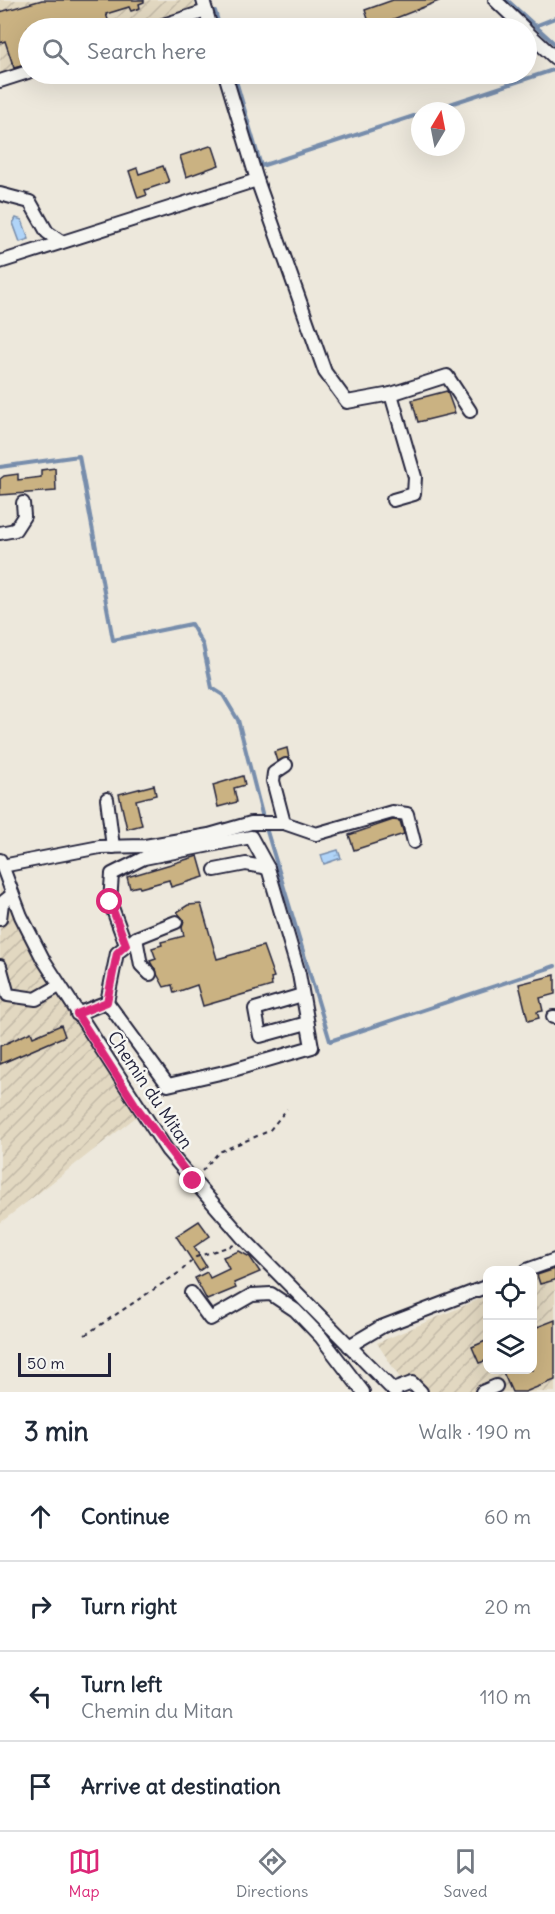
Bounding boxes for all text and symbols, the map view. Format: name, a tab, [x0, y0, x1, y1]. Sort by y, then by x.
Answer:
search box	[18, 18, 537, 84]
icon: search	[39, 35, 72, 68]
text: Search here	[87, 37, 206, 65]
north arrow	[411, 102, 465, 156]
route start	[96, 888, 122, 914]
street label: Chemin du Mitan	[103, 1026, 198, 1153]
route end	[179, 1167, 205, 1193]
map controls	[483, 1266, 537, 1374]
button: locate	[483, 1266, 537, 1320]
button: layers	[483, 1320, 537, 1374]
scale bar	[18, 1350, 111, 1378]
text: 50 m	[27, 1353, 65, 1373]
text: 3 min	[24, 1415, 89, 1448]
text: Walk · 190 m	[419, 1419, 531, 1444]
icon: ahead	[24, 1500, 57, 1533]
text: Continue	[81, 1502, 170, 1530]
text: 60 m	[484, 1504, 531, 1529]
icon: right	[24, 1590, 57, 1623]
text: Turn right	[81, 1592, 177, 1620]
text: 20 m	[485, 1594, 531, 1619]
text: Turn left	[81, 1670, 162, 1698]
icon: left	[24, 1680, 57, 1713]
text: 110 m	[480, 1684, 531, 1709]
text: Chemin du Mitan	[81, 1698, 233, 1723]
icon: arrive	[24, 1770, 57, 1803]
text: Arrive at destination	[81, 1772, 281, 1800]
tab: Map	[68, 1845, 101, 1901]
tab: Directions	[236, 1845, 308, 1901]
tab: Saved	[444, 1845, 487, 1901]

